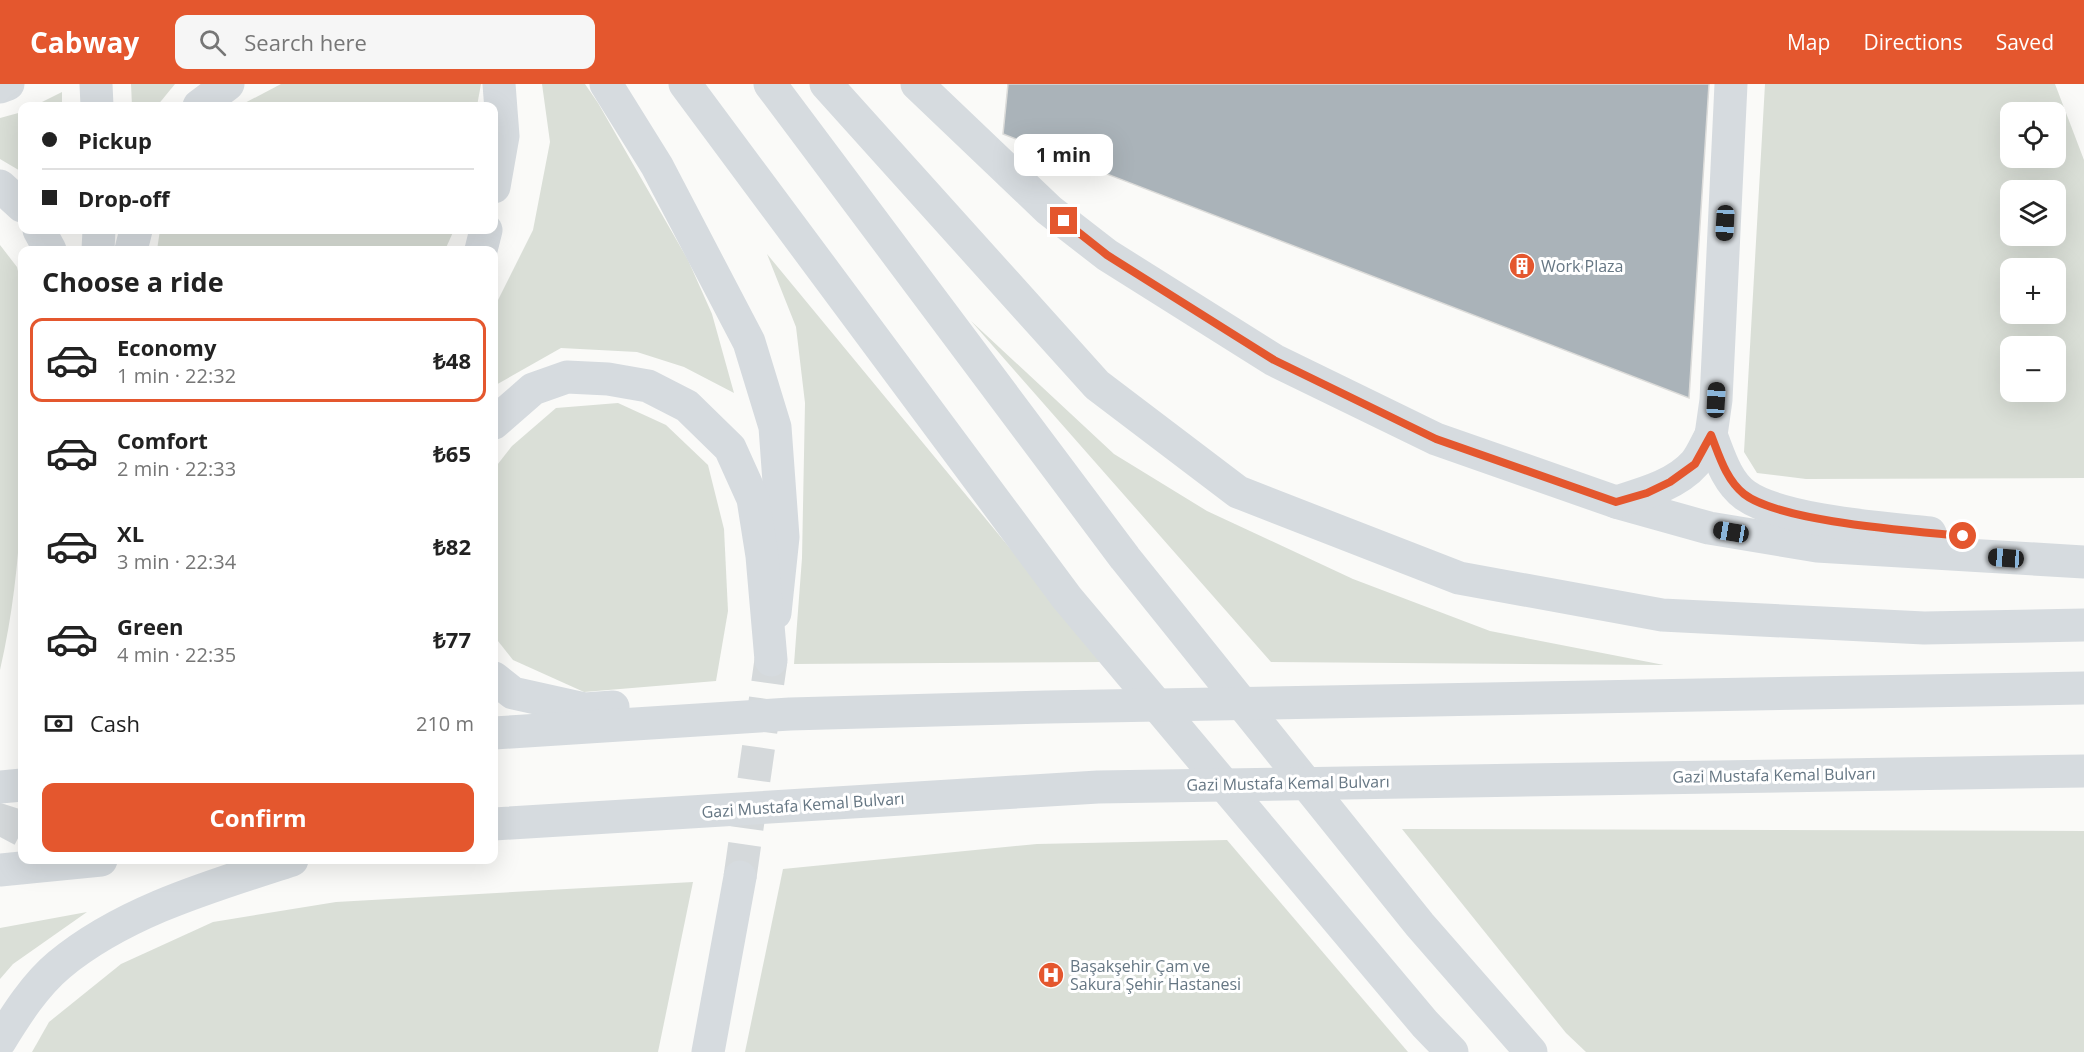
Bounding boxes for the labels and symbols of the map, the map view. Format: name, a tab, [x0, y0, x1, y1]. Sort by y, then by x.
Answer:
callout: 1 min	[1014, 134, 1114, 176]
car	[1715, 205, 1735, 241]
route end	[1050, 207, 1077, 234]
building icon: Work Plaza	[1507, 251, 1537, 281]
place label: Work Plaza	[1541, 255, 1623, 277]
car	[1706, 382, 1726, 418]
car	[1712, 520, 1750, 544]
route start	[1949, 522, 1976, 549]
car	[1987, 548, 2025, 568]
street label: Gazi Mustafa Kemal Bulvarı	[1672, 762, 1876, 788]
street label: Gazi Mustafa Kemal Bulvarı	[1186, 770, 1390, 796]
street label: Gazi Mustafa Kemal Bulvarı	[701, 787, 905, 823]
place label: Başakşehir Çam ve Sakura Şehir Hastanesi	[1070, 955, 1241, 995]
hospital icon: Başakşehir Çam ve Sakura Şehir Hastanesi	[1036, 960, 1066, 990]

